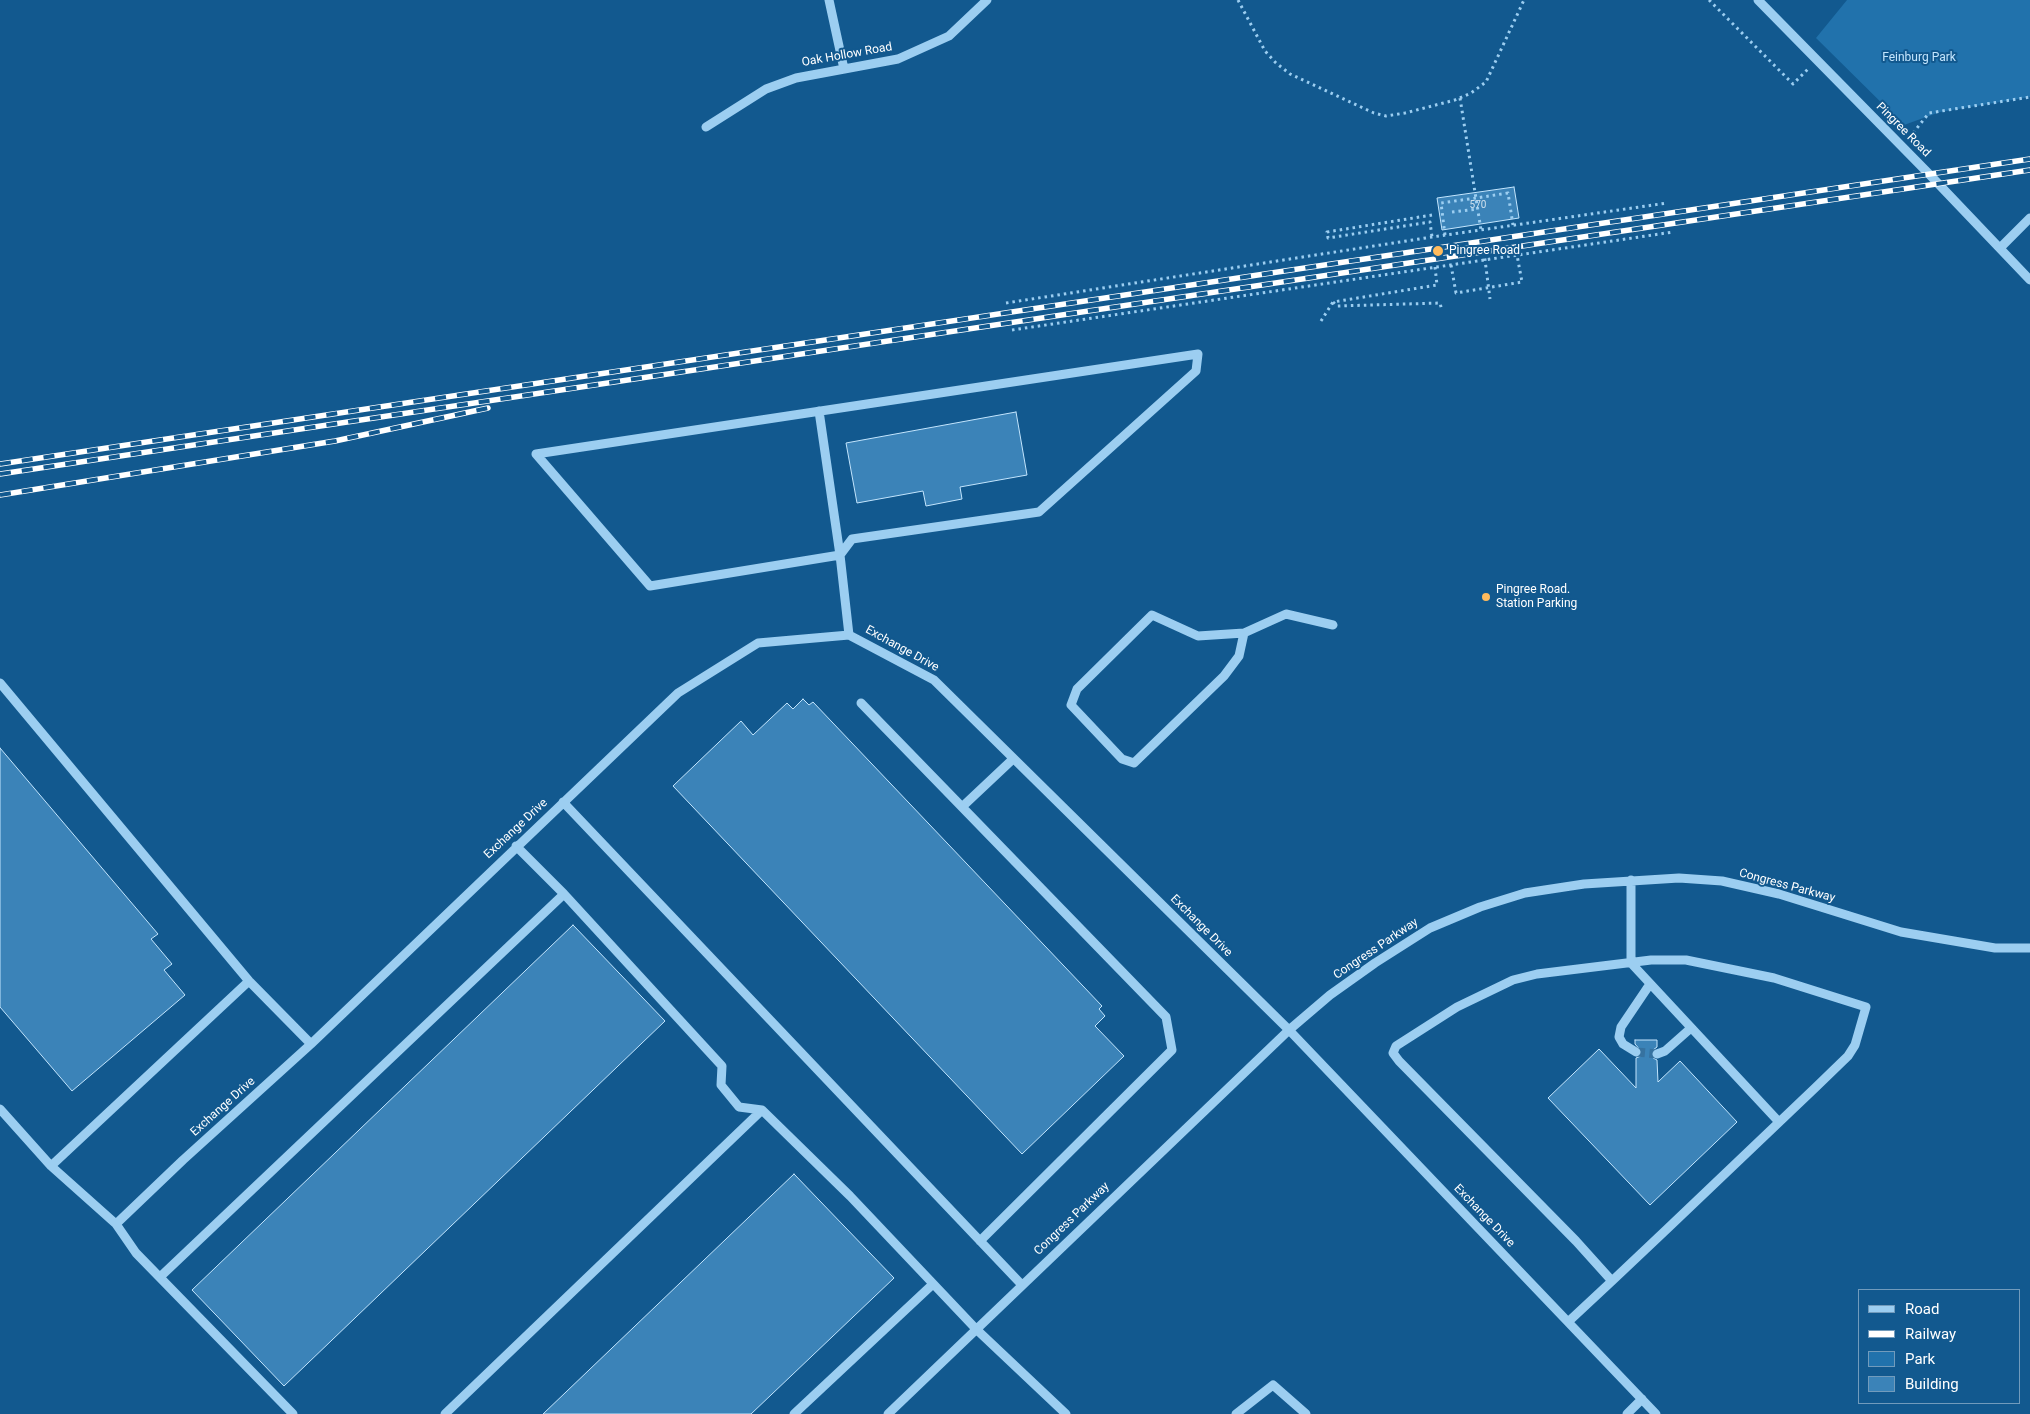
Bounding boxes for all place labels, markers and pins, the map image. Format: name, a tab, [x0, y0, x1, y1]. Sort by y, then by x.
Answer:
marker: Pingree Road	[1431, 244, 1445, 258]
place label: Pingree Road	[1449, 244, 1520, 258]
place label: Pingree Road. Station Parking	[1496, 583, 1577, 611]
marker: Pingree Road. Station Parking	[1480, 591, 1492, 603]

